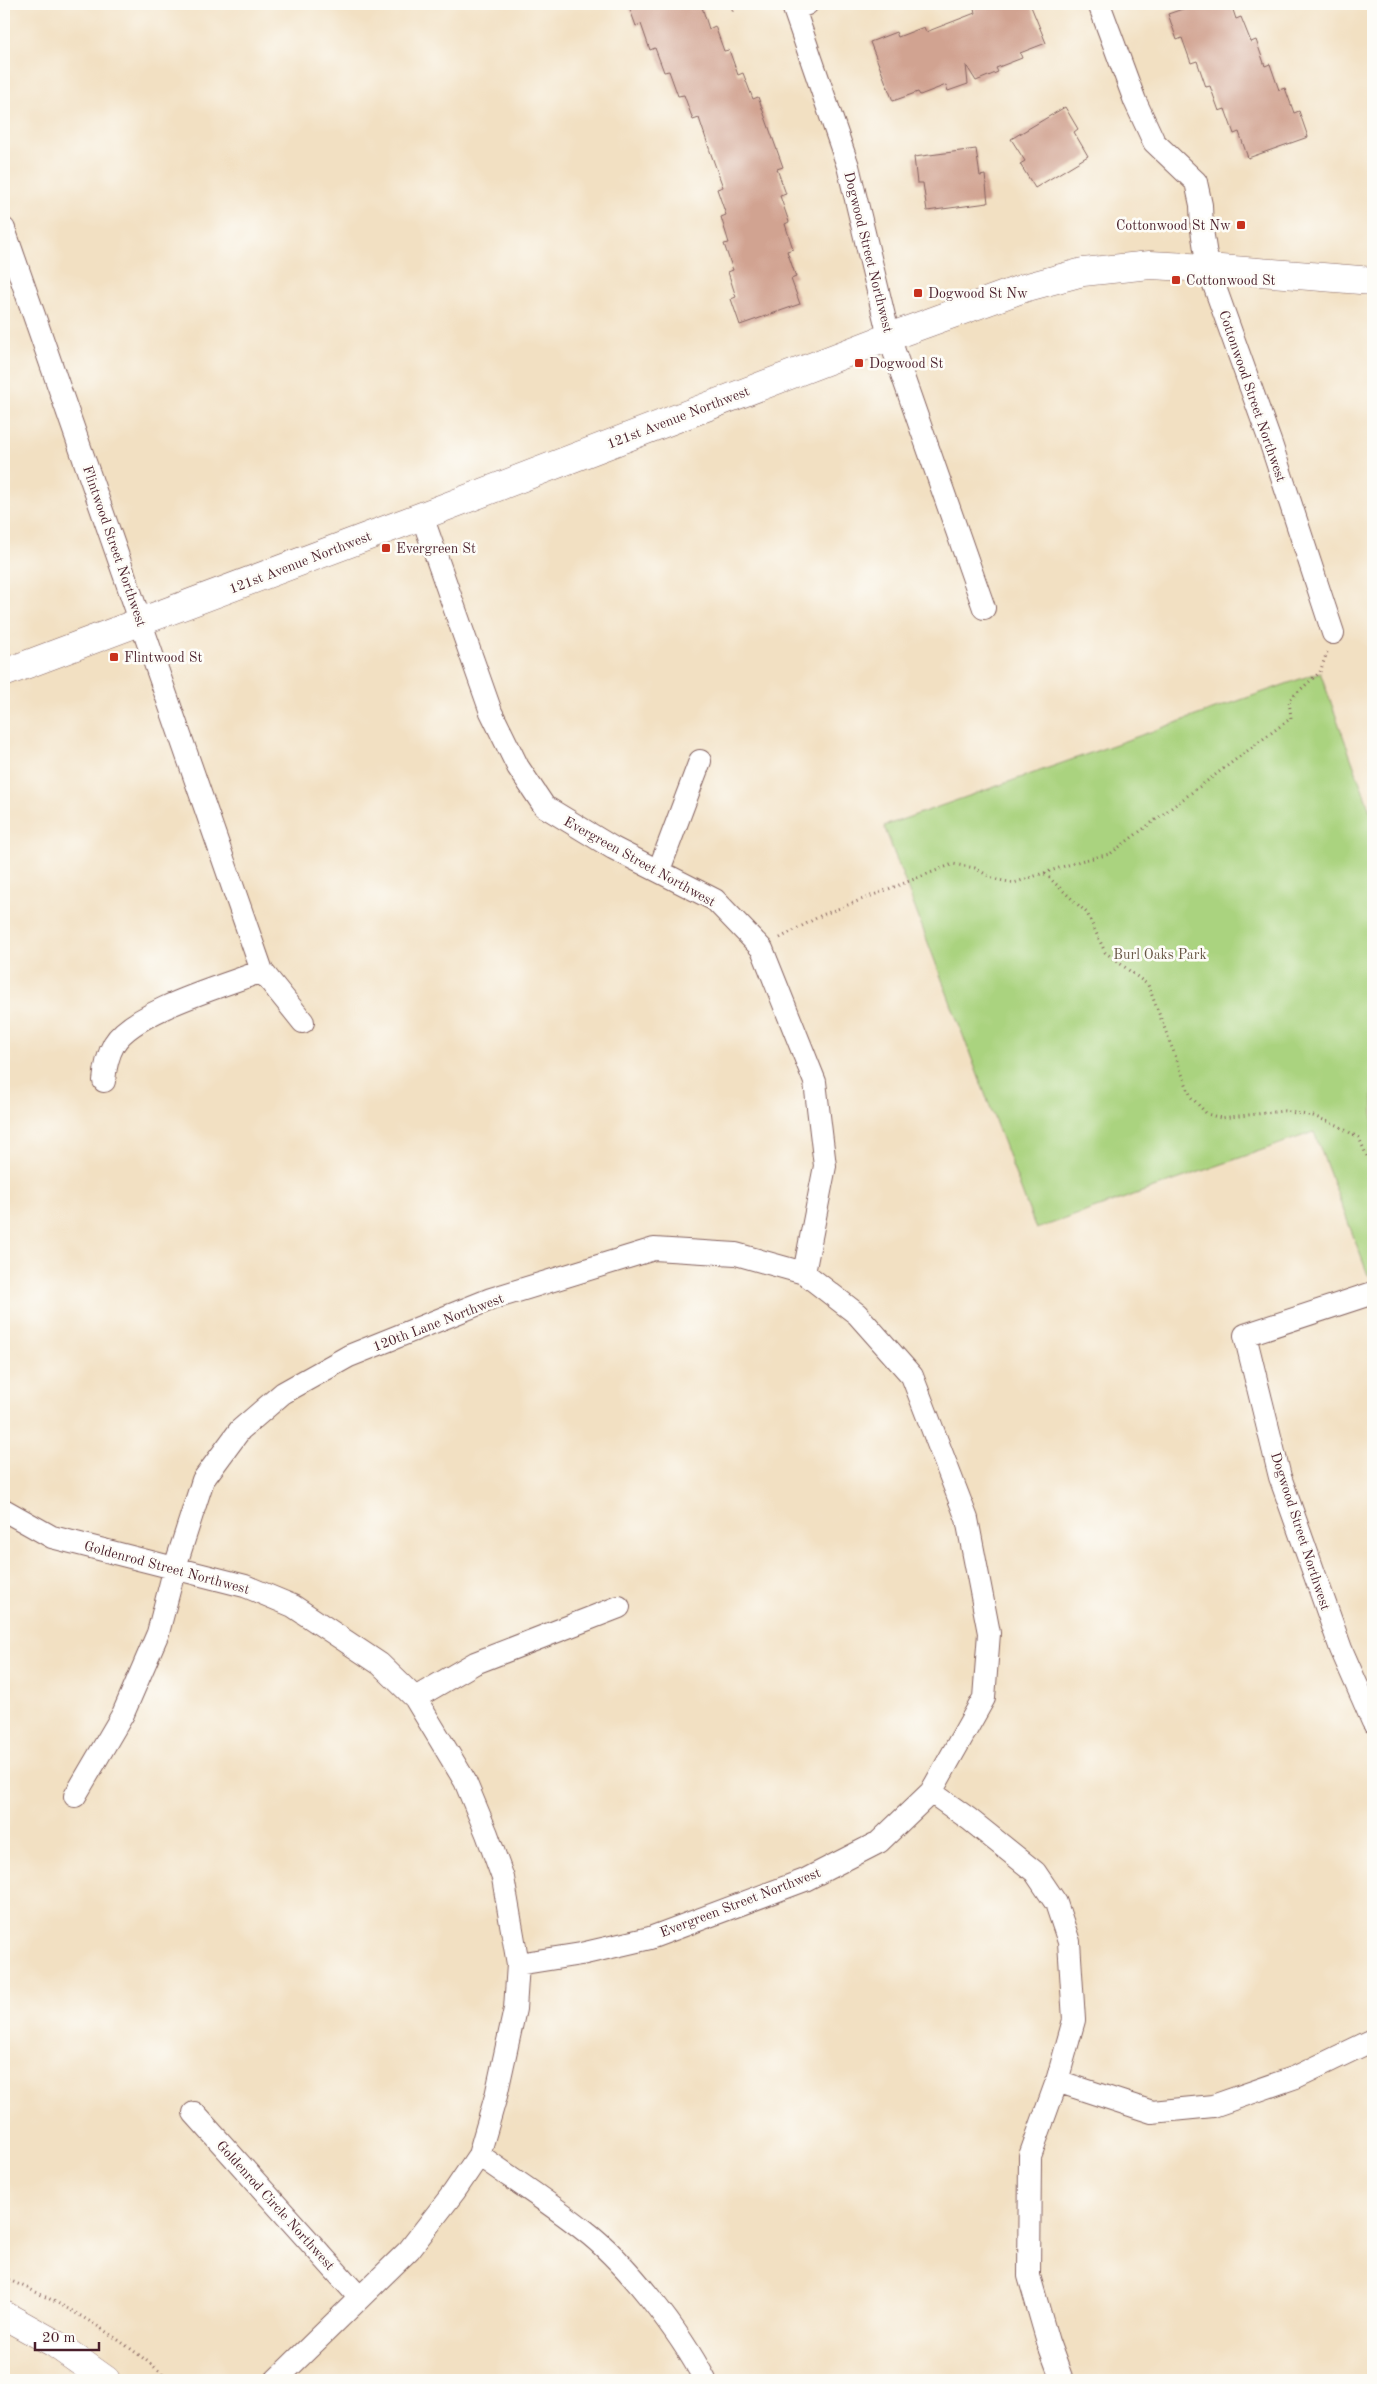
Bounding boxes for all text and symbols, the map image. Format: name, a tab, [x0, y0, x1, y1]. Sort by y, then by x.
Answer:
street label: Dogwood Street Northwest	[841, 170, 895, 334]
place label: Cottonwood St Nw	[1116, 219, 1231, 233]
marker: Cottonwood St Nw	[1235, 219, 1247, 231]
marker: Cottonwood St	[1170, 274, 1182, 286]
place label: Cottonwood St	[1186, 274, 1276, 288]
marker: Dogwood St Nw	[912, 287, 924, 299]
place label: Dogwood St Nw	[928, 287, 1028, 301]
street label: Cottonwood Street Northwest	[1216, 309, 1288, 484]
marker: Dogwood St	[853, 357, 865, 369]
place label: Dogwood St	[869, 357, 943, 371]
street label: 121st Avenue Northwest	[605, 384, 752, 452]
street label: Flintwood Street Northwest	[80, 464, 148, 629]
street label: 121st Avenue Northwest	[227, 529, 374, 597]
marker: Evergreen St	[380, 542, 392, 554]
place label: Evergreen St	[396, 542, 476, 556]
marker: Flintwood St	[108, 651, 120, 663]
place label: Flintwood St	[124, 651, 202, 665]
street label: Evergreen Street Northwest	[561, 814, 718, 909]
park label: Burl Oaks Park	[1113, 948, 1207, 962]
street label: 120th Lane Northwest	[371, 1292, 506, 1354]
street label: Dogwood Street Northwest	[1268, 1451, 1332, 1612]
street label: Goldenrod Street Northwest	[83, 1539, 251, 1597]
street label: Evergreen Street Northwest	[658, 1866, 823, 1940]
street label: Goldenrod Circle Northwest	[214, 2138, 337, 2273]
scale bar	[35, 2319, 99, 2351]
text: 20 m	[42, 2331, 76, 2346]

